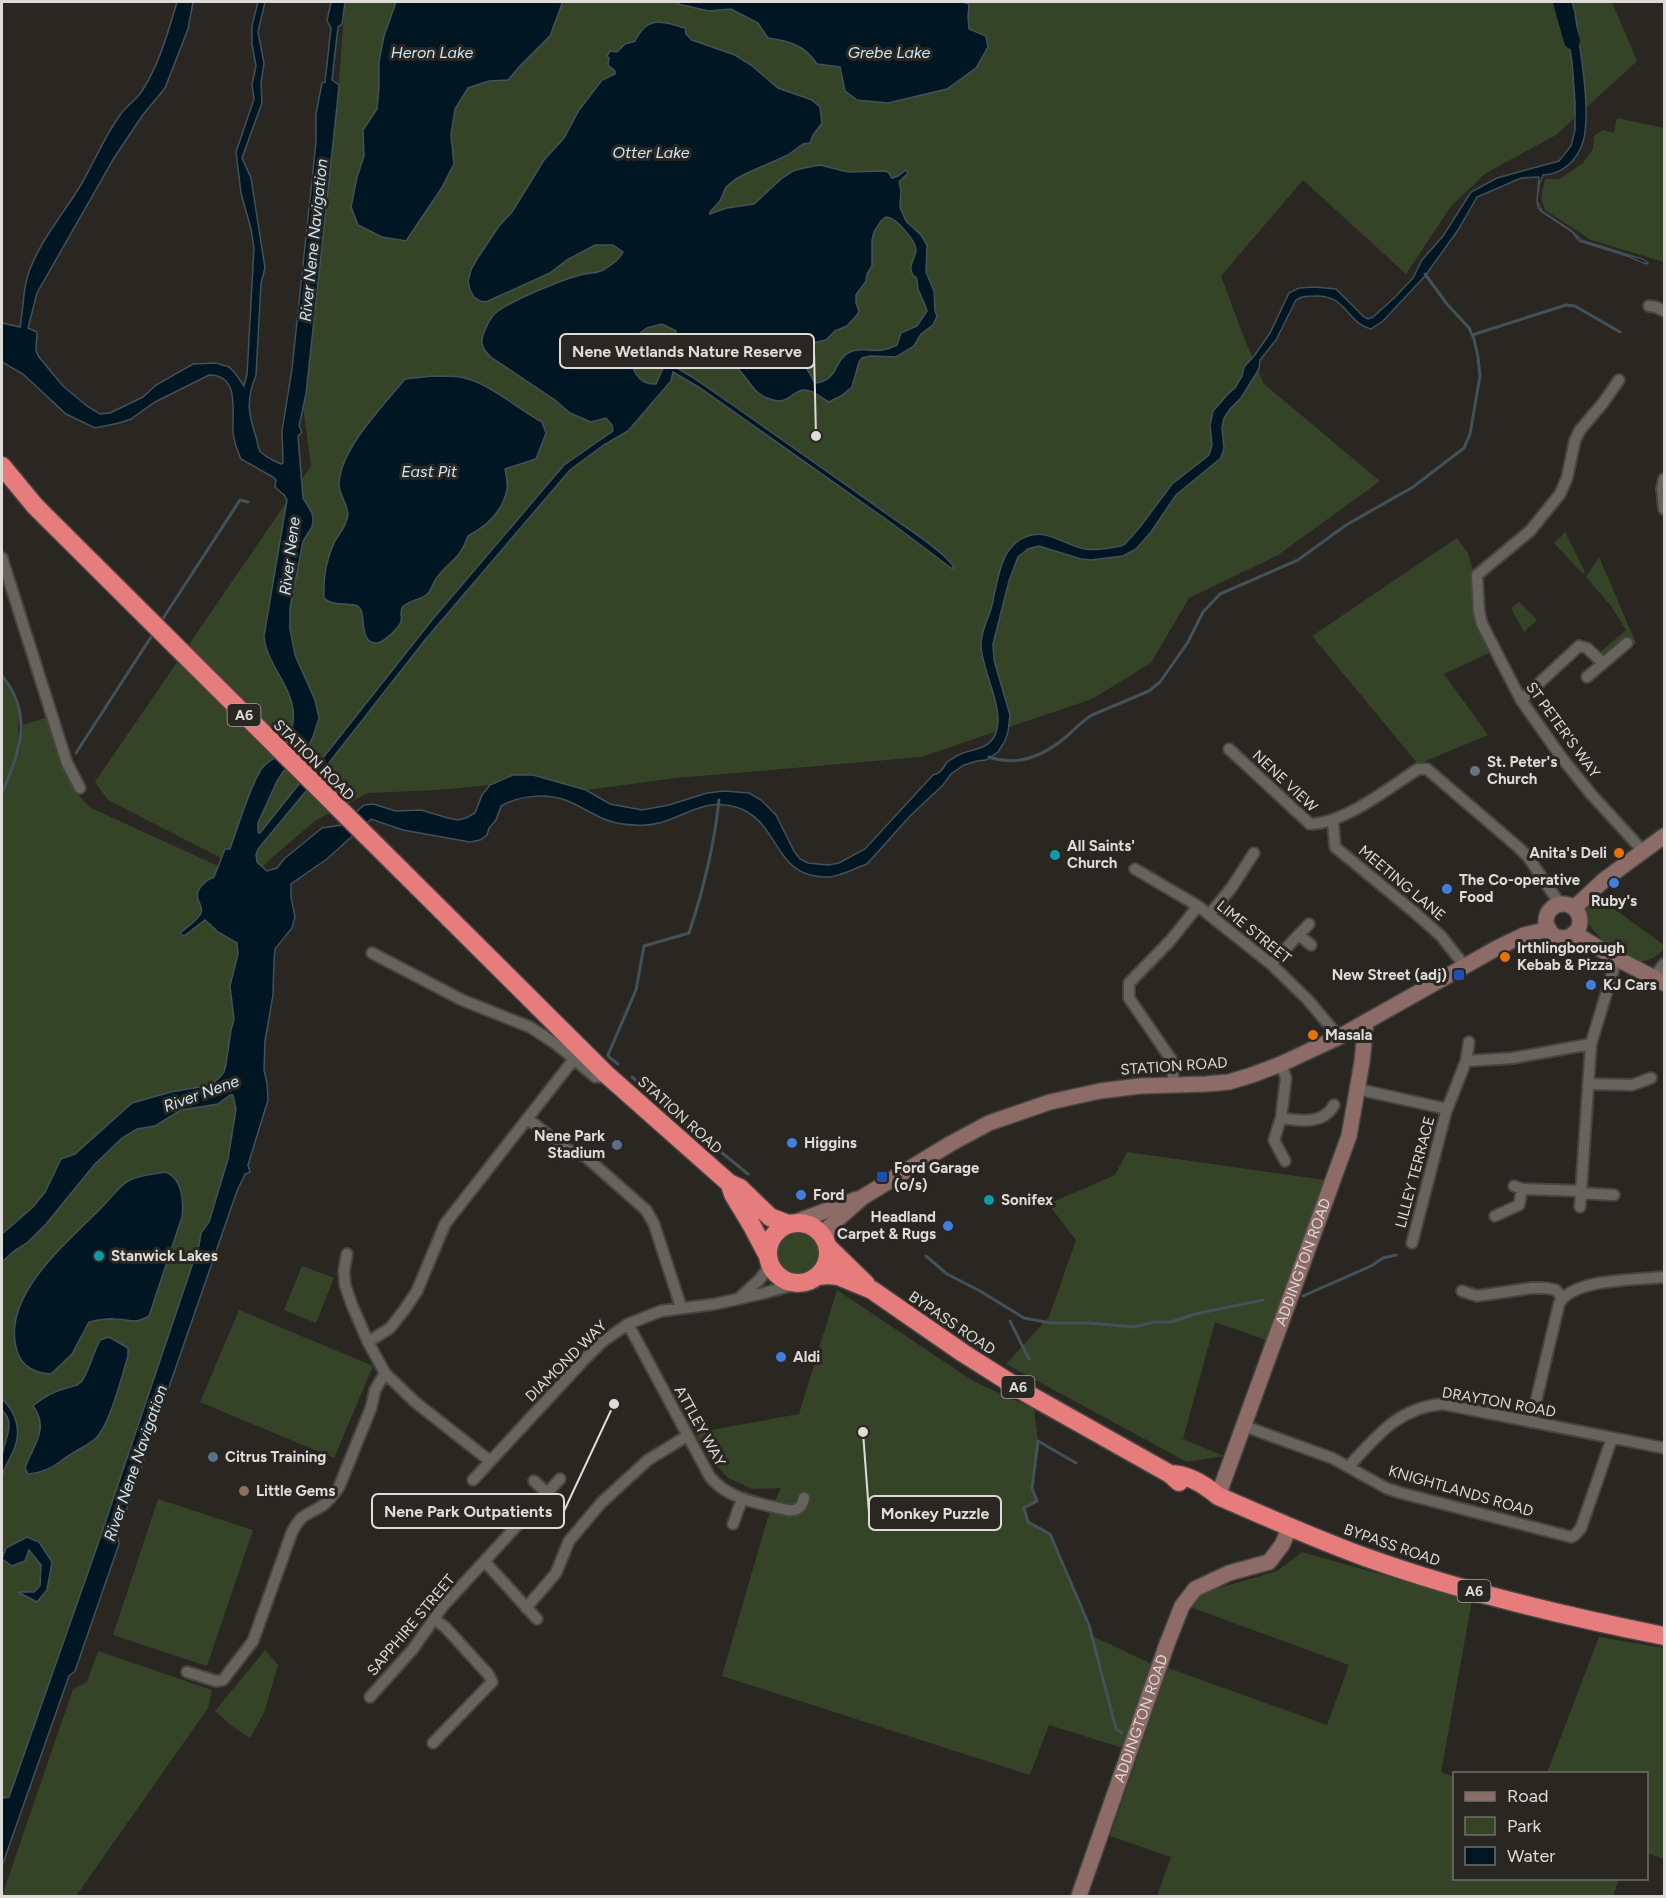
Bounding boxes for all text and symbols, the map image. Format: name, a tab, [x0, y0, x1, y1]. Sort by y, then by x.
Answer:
water label: Heron Lake	[391, 43, 473, 62]
water label: Grebe Lake	[848, 43, 931, 62]
water label: Otter Lake	[613, 143, 690, 162]
water label: River Nene Navigation	[296, 158, 332, 322]
callout: Nene Wetlands Nature Reserve	[560, 334, 814, 368]
text: Nene Wetlands Nature Reserve	[572, 342, 802, 361]
water label: East Pit	[401, 462, 458, 481]
water label: River Nene	[275, 516, 304, 596]
street label: ST PETER'S WAY	[1522, 679, 1604, 781]
road number: A6	[228, 704, 260, 726]
street label: STATION ROAD	[270, 716, 358, 804]
street label: NENE VIEW	[1249, 746, 1322, 816]
place label: St. Peter's Church	[1487, 753, 1557, 788]
marker: St. Peter's Church	[1468, 764, 1482, 778]
place label: All Saints' Church	[1067, 837, 1135, 872]
street label: MEETING LANE	[1355, 841, 1449, 925]
place label: Anita's Deli	[1529, 844, 1607, 862]
marker: Anita's Deli	[1612, 846, 1626, 860]
marker: All Saints' Church	[1048, 848, 1062, 862]
place label: The Co-operative Food	[1459, 871, 1581, 906]
marker: Ruby's	[1607, 876, 1621, 890]
marker: The Co-operative Food	[1440, 882, 1454, 896]
place label: Ruby's	[1591, 892, 1637, 910]
street label: LIME STREET	[1213, 897, 1295, 968]
place label: Irthlingborough Kebab & Pizza	[1517, 939, 1625, 974]
marker: Irthlingborough Kebab & Pizza	[1498, 950, 1512, 964]
place label: New Street (adj)	[1332, 966, 1447, 984]
marker: New Street (adj)	[1452, 968, 1466, 982]
place label: KJ Cars	[1603, 976, 1656, 994]
marker: KJ Cars	[1584, 978, 1598, 992]
place label: Masala	[1325, 1026, 1373, 1044]
marker: Masala	[1306, 1028, 1320, 1042]
street label: STATION ROAD	[1120, 1053, 1228, 1079]
water label: River Nene	[161, 1071, 242, 1116]
street label: STATION ROAD	[634, 1072, 726, 1158]
street label: LILLEY TERRACE	[1391, 1114, 1439, 1230]
place label: Nene Park Stadium	[534, 1127, 605, 1162]
place label: Higgins	[804, 1134, 857, 1152]
marker: Higgins	[785, 1136, 799, 1150]
marker: Nene Park Stadium	[610, 1138, 624, 1152]
place label: Ford Garage (o/s)	[894, 1159, 980, 1194]
marker: Ford Garage (o/s)	[875, 1170, 889, 1184]
place label: Ford	[813, 1186, 845, 1204]
marker: Ford	[794, 1188, 808, 1202]
place label: Sonifex	[1001, 1191, 1053, 1209]
marker: Sonifex	[982, 1193, 996, 1207]
street label: ADDINGTON ROAD	[1272, 1196, 1335, 1328]
place label: Headland Carpet & Rugs	[837, 1208, 936, 1243]
marker: Headland Carpet & Rugs	[941, 1219, 955, 1233]
place label: Stanwick Lakes	[111, 1247, 218, 1265]
marker: Stanwick Lakes	[92, 1249, 106, 1263]
street label: BYPASS ROAD	[905, 1287, 999, 1359]
street label: DIAMOND WAY	[522, 1317, 610, 1405]
place label: Aldi	[793, 1348, 820, 1366]
marker: Aldi	[774, 1350, 788, 1364]
road number: A6	[1002, 1376, 1034, 1398]
water label: River Nene Navigation	[100, 1383, 171, 1544]
street label: ATTLEY WAY	[671, 1383, 729, 1469]
street label: DRAYTON ROAD	[1441, 1383, 1557, 1421]
place label: Citrus Training	[225, 1448, 326, 1466]
marker: Citrus Training	[206, 1450, 220, 1464]
street label: KNIGHTLANDS ROAD	[1386, 1462, 1536, 1520]
place label: Little Gems	[256, 1482, 335, 1500]
marker: Little Gems	[237, 1484, 251, 1498]
callout: Nene Park Outpatients	[372, 1494, 564, 1528]
callout: Monkey Puzzle	[869, 1496, 1001, 1530]
text: Nene Park Outpatients	[384, 1502, 553, 1521]
text: Monkey Puzzle	[881, 1504, 989, 1523]
street label: BYPASS ROAD	[1341, 1520, 1443, 1570]
street label: SAPPHIRE STREET	[363, 1570, 459, 1679]
road number: A6	[1458, 1580, 1490, 1602]
street label: ADDINGTON ROAD	[1110, 1652, 1172, 1785]
legend	[1453, 1772, 1648, 1880]
text: Road	[1507, 1785, 1548, 1807]
text: Park	[1507, 1815, 1542, 1837]
text: Water	[1507, 1845, 1555, 1867]

